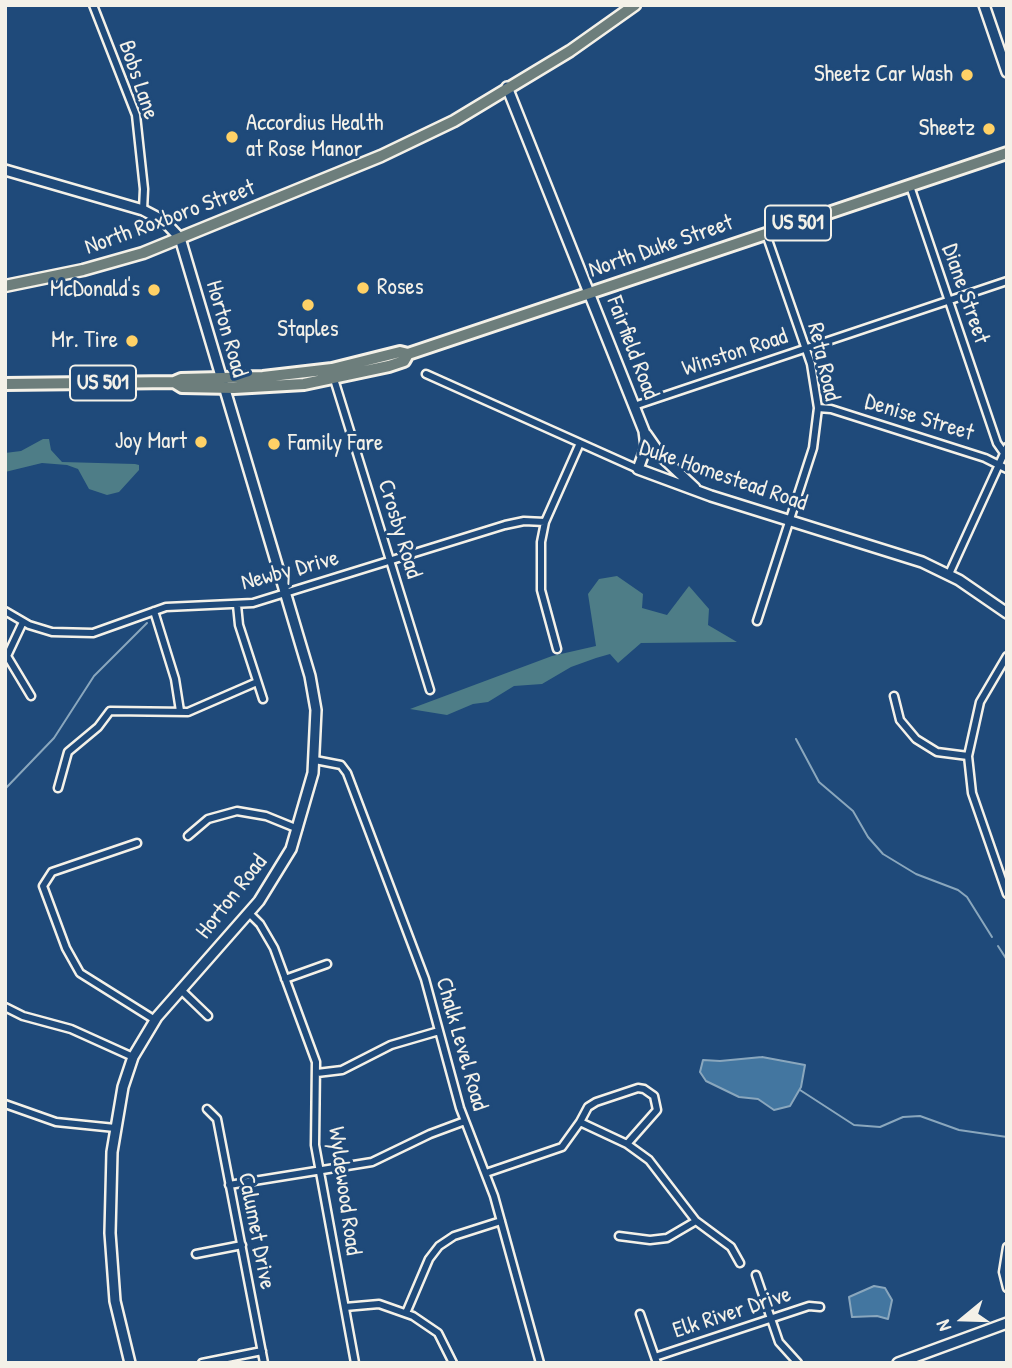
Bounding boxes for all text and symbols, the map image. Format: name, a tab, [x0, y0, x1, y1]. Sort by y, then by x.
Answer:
street label: Bobs Lane	[112, 37, 164, 123]
place label: Sheetz Car Wash	[814, 61, 953, 89]
marker: Sheetz Car Wash	[959, 67, 975, 83]
place label: Accordius Health at Rose Manor	[246, 110, 383, 164]
place label: Sheetz	[919, 115, 975, 143]
marker: Sheetz	[981, 121, 997, 137]
marker: Accordius Health at Rose Manor	[224, 129, 240, 145]
street label: North Roxboro Street	[81, 174, 259, 262]
road number: US 501	[765, 206, 831, 241]
street label: North Duke Street	[585, 209, 737, 285]
street label: Diane Street	[935, 241, 995, 347]
place label: Roses	[377, 274, 424, 302]
place label: McDonald's	[50, 276, 140, 304]
street label: Horton Road	[199, 277, 253, 381]
marker: Roses	[355, 280, 371, 296]
marker: McDonald's	[146, 282, 162, 298]
street label: Fairfield Road	[600, 293, 664, 403]
marker: Staples	[300, 297, 316, 313]
place label: Staples	[277, 316, 339, 344]
street label: Reta Road	[801, 320, 845, 404]
street label: Winston Road	[679, 323, 791, 383]
place label: Mr. Tire	[51, 327, 118, 355]
marker: Mr. Tire	[124, 333, 140, 349]
road number: US 501	[70, 366, 136, 400]
street label: Denise Street	[861, 388, 977, 448]
place label: Joy Mart	[115, 428, 187, 456]
place label: Family Fare	[288, 430, 383, 458]
marker: Joy Mart	[193, 434, 209, 450]
street label: Duke Homestead Road	[635, 434, 811, 518]
marker: Family Fare	[266, 436, 282, 452]
street label: Crosby Road	[371, 476, 427, 582]
street label: Newby Drive	[238, 545, 342, 597]
street label: Horton Road	[191, 849, 273, 945]
street label: Chalk Level Road	[429, 974, 493, 1114]
street label: Wyldewood Road	[321, 1125, 367, 1257]
street label: Calumet Drive	[231, 1170, 281, 1292]
street label: Elk River Drive	[669, 1281, 795, 1345]
north arrow	[928, 1284, 998, 1354]
text: N	[929, 1317, 957, 1335]

